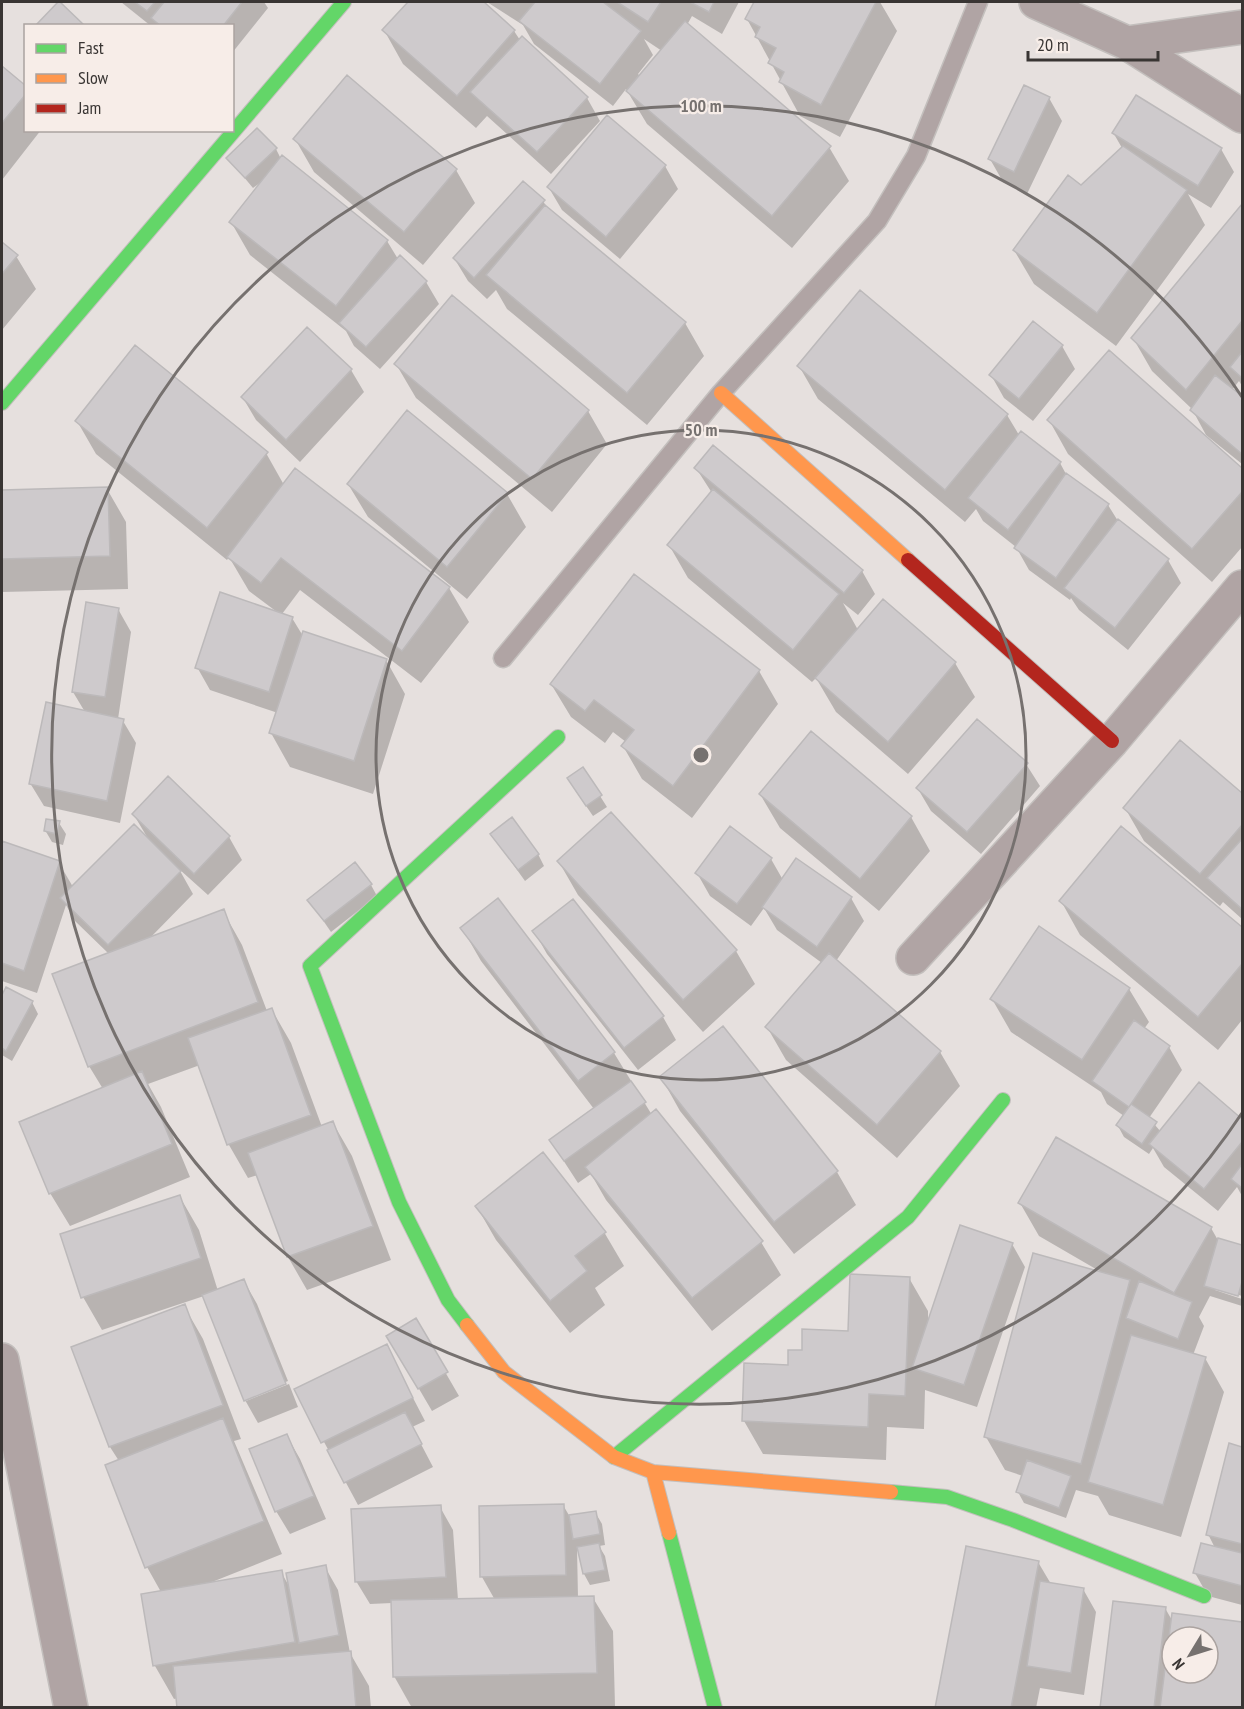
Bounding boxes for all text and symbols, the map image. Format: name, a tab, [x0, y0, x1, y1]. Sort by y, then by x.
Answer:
legend	[24, 24, 234, 132]
scale bar	[1028, 24, 1158, 62]
text: 20 m	[1037, 33, 1069, 56]
text: Fast	[78, 36, 104, 59]
text: Slow	[78, 66, 109, 89]
text: 100 m	[680, 94, 722, 117]
text: Jam	[77, 96, 101, 119]
text: 50 m	[685, 418, 717, 441]
centre of rings	[691, 745, 711, 765]
north arrow	[1160, 1625, 1220, 1685]
text: N	[1168, 1655, 1189, 1674]

